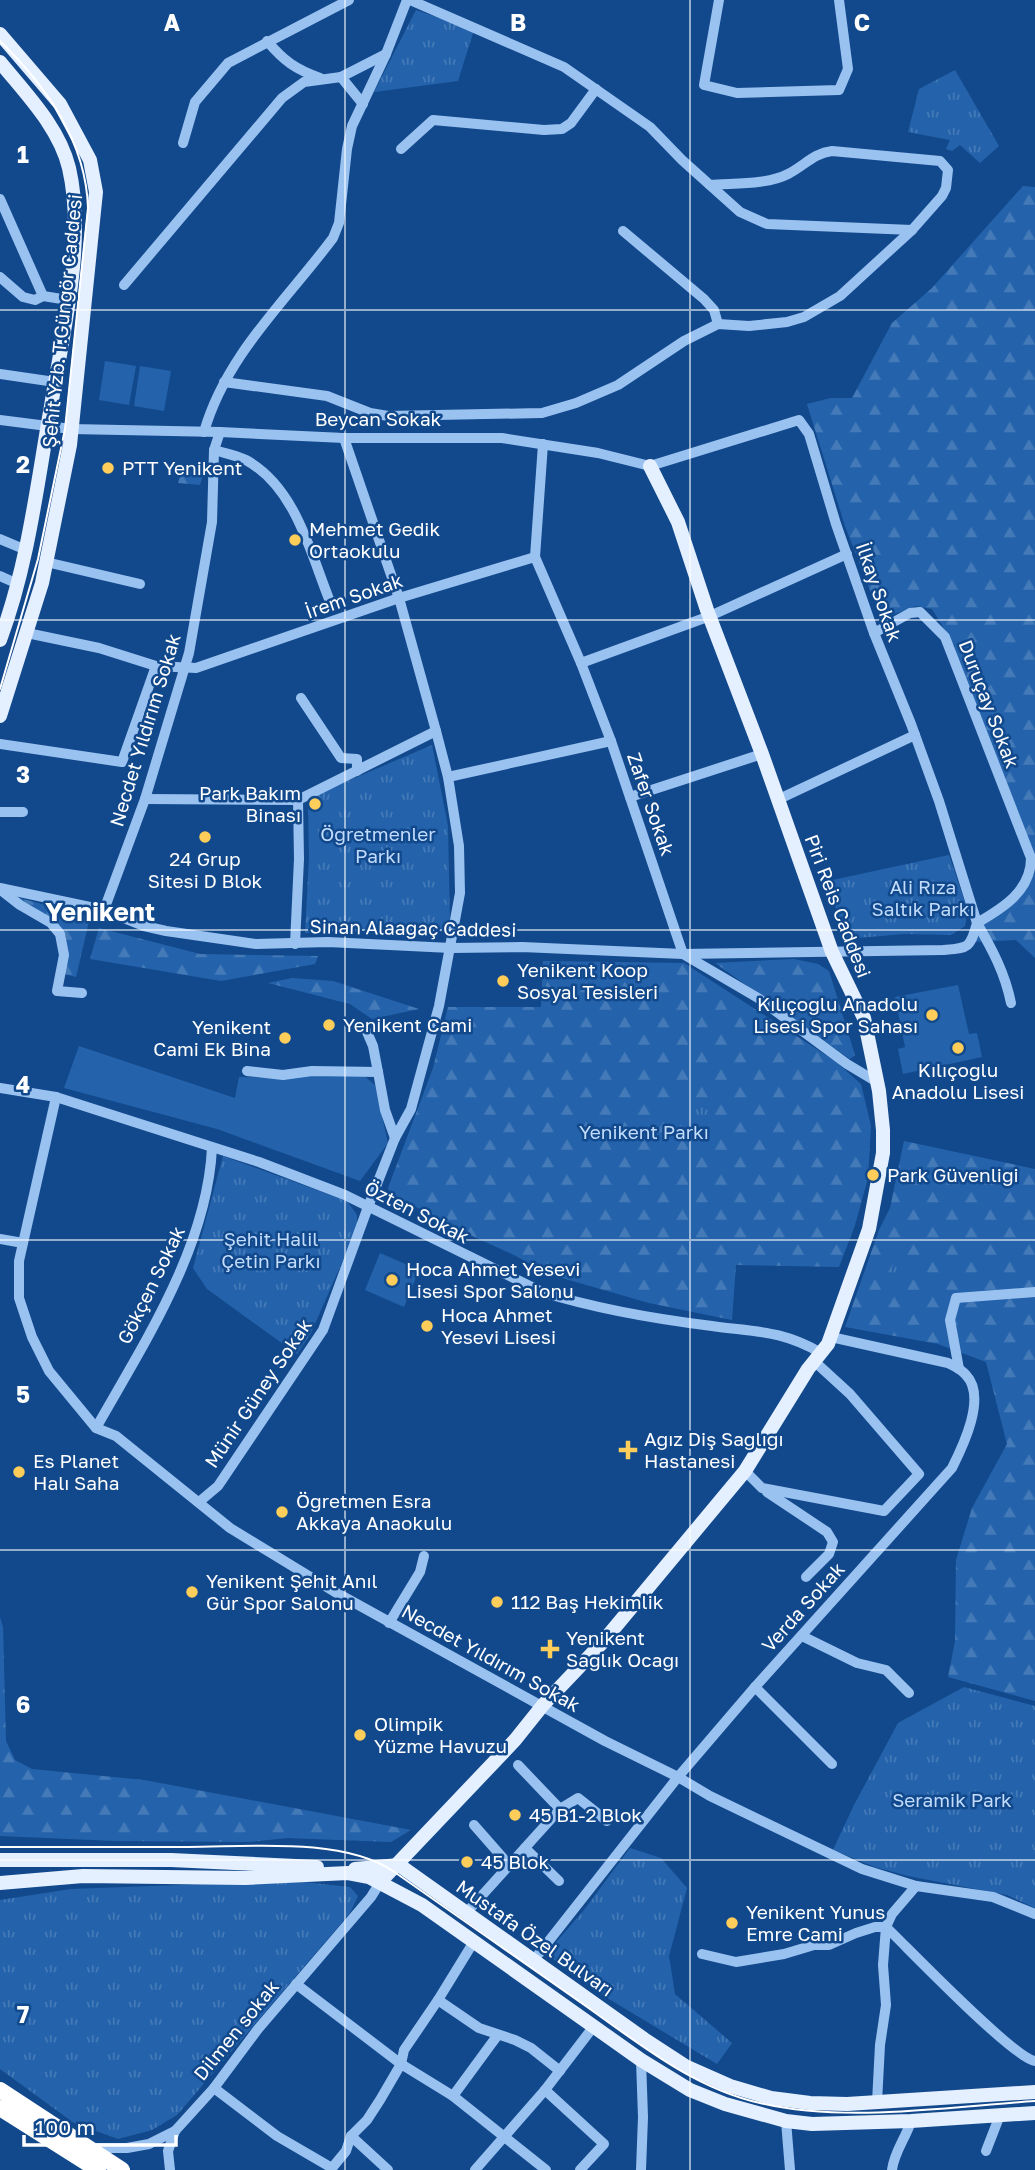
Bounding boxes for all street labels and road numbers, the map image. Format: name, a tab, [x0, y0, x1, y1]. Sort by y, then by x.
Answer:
street label: Şehit Yzb. T.Güngör Caddesi	[37, 193, 86, 449]
street label: Beycan Sokak	[315, 407, 442, 430]
street label: İlkay Sokak	[852, 539, 907, 645]
street label: İrem Sokak	[302, 568, 406, 623]
street label: Necdet Yıldırım Sokak	[104, 630, 185, 829]
street label: Duruçay Sokak	[954, 637, 1025, 771]
street label: Zafer Sokak	[623, 749, 680, 859]
street label: Piri Reis Caddesi	[801, 831, 876, 981]
street label: Sinan Alaağaç Caddesi	[309, 914, 517, 941]
street label: Özten Sokak	[361, 1175, 474, 1248]
street label: Gökçen Sokak	[112, 1222, 189, 1348]
street label: Münir Güney Sokak	[199, 1314, 316, 1472]
street label: Verda Sokak	[756, 1557, 849, 1656]
street label: Necdet Yıldırım Sokak	[398, 1599, 585, 1716]
street label: Mustafa Özel Bulvarı	[452, 1875, 618, 2001]
street label: Dilmen sokak	[188, 1975, 283, 2084]

